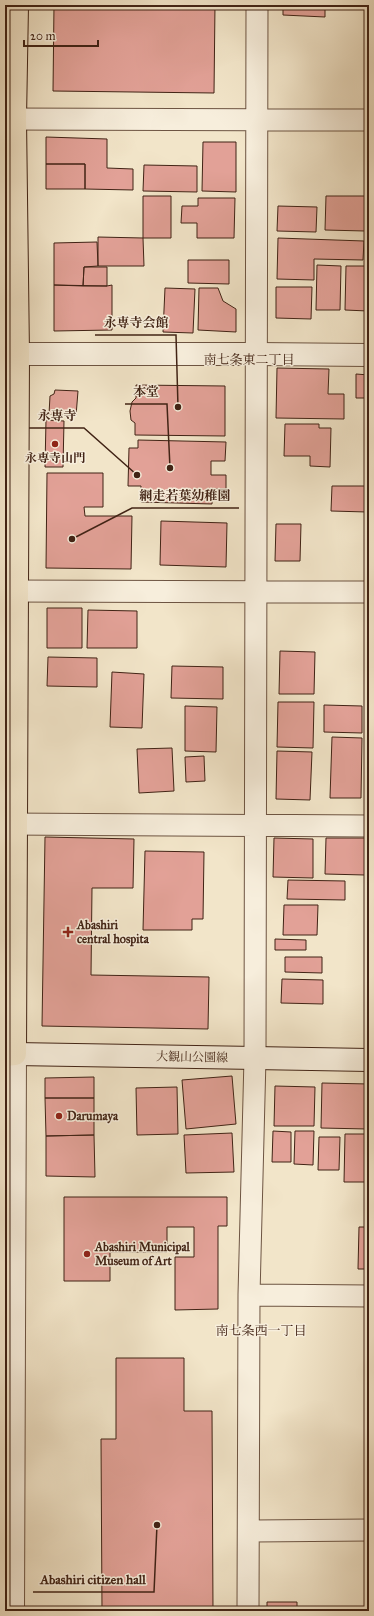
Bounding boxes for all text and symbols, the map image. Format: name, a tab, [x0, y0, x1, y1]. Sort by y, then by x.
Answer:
scale bar	[24, 22, 98, 48]
text: 20 m	[30, 29, 56, 43]
callout: 永専寺会館	[95, 310, 176, 335]
text: 永専寺会館	[103, 315, 169, 331]
district label: 南七条東二丁目	[203, 352, 295, 368]
callout: 本堂	[125, 379, 167, 404]
text: 本堂	[133, 384, 159, 400]
callout: 永専寺	[29, 403, 84, 428]
text: 永専寺	[37, 408, 77, 424]
marker: 永専寺山門	[50, 439, 60, 449]
place label: 永専寺山門	[25, 451, 85, 465]
callout: 網走若葉幼稚園	[132, 483, 239, 508]
text: 網走若葉幼稚園	[139, 488, 231, 504]
place label: Abashiri central hospita	[76, 918, 150, 947]
marker: Abashiri central hospita	[62, 926, 74, 938]
street label: 大観山公園線	[156, 1049, 228, 1065]
place label: Darumaya	[67, 1109, 119, 1124]
marker: Darumaya	[54, 1111, 64, 1121]
place label: Abashiri Municipal Museum of Art	[94, 1240, 191, 1268]
marker: Abashiri Municipal Museum of Art	[82, 1249, 92, 1259]
district label: 南七条西一丁目	[215, 1323, 307, 1339]
callout: Abashiri citizen hall	[33, 1567, 154, 1592]
text: Abashiri citizen hall	[39, 1572, 146, 1588]

